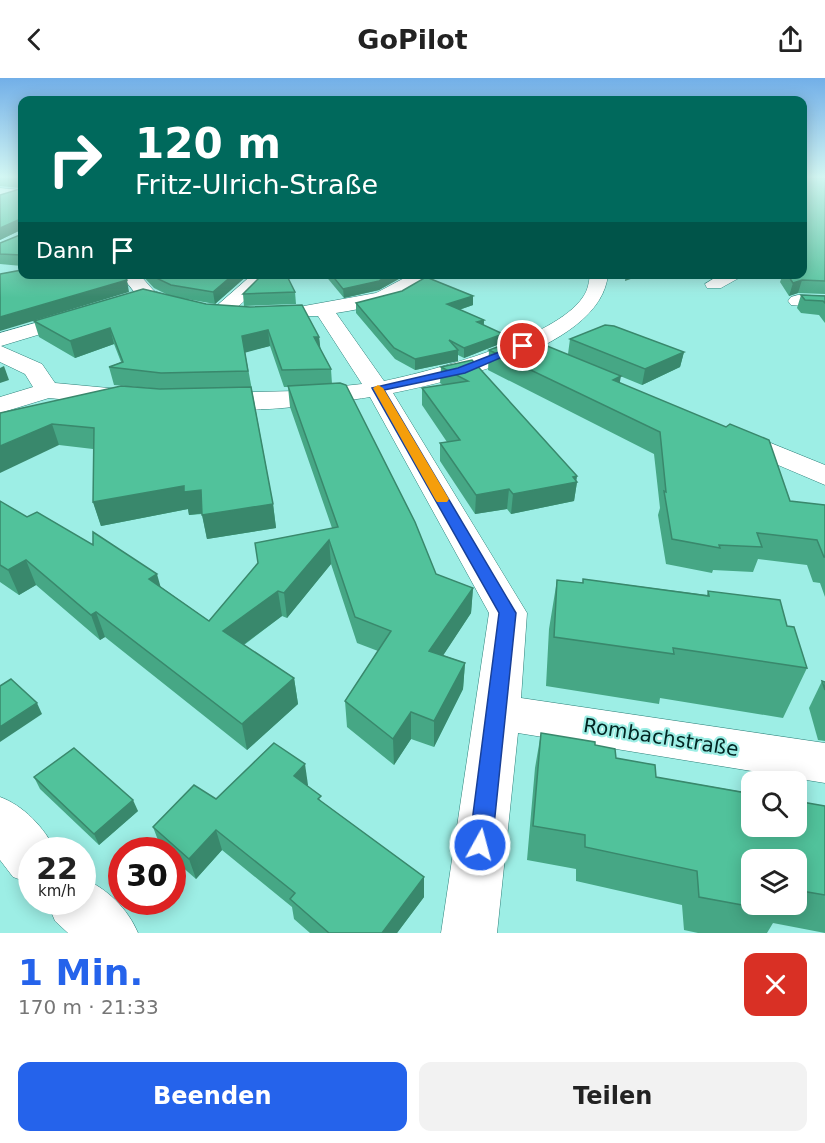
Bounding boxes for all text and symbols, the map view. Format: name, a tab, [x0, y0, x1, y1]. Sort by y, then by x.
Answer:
icon: back	[18, 23, 51, 56]
icon: share	[774, 23, 807, 56]
text: GoPilot	[357, 24, 468, 55]
text: 120 m	[135, 119, 281, 168]
icon: right	[36, 120, 114, 198]
text: Fritz-Ulrich-Straße	[135, 169, 378, 200]
icon: arrive	[106, 234, 139, 267]
text: Dann	[36, 238, 94, 263]
pin	[497, 320, 548, 371]
icon: arrive	[506, 329, 539, 362]
street label: Rombachstraße	[582, 713, 740, 761]
map controls	[741, 771, 807, 915]
button: search	[741, 771, 807, 837]
position arrow	[448, 813, 512, 877]
speed limit sign: 30	[108, 837, 186, 915]
button: layers	[741, 849, 807, 915]
text: 22	[36, 851, 78, 886]
text: km/h	[38, 882, 76, 900]
text: 1 Min.	[18, 952, 143, 993]
button: close	[744, 953, 807, 1016]
text: 170 m · 21:33	[18, 995, 159, 1019]
button: Beenden	[18, 1062, 407, 1131]
button: Teilen	[419, 1062, 807, 1131]

